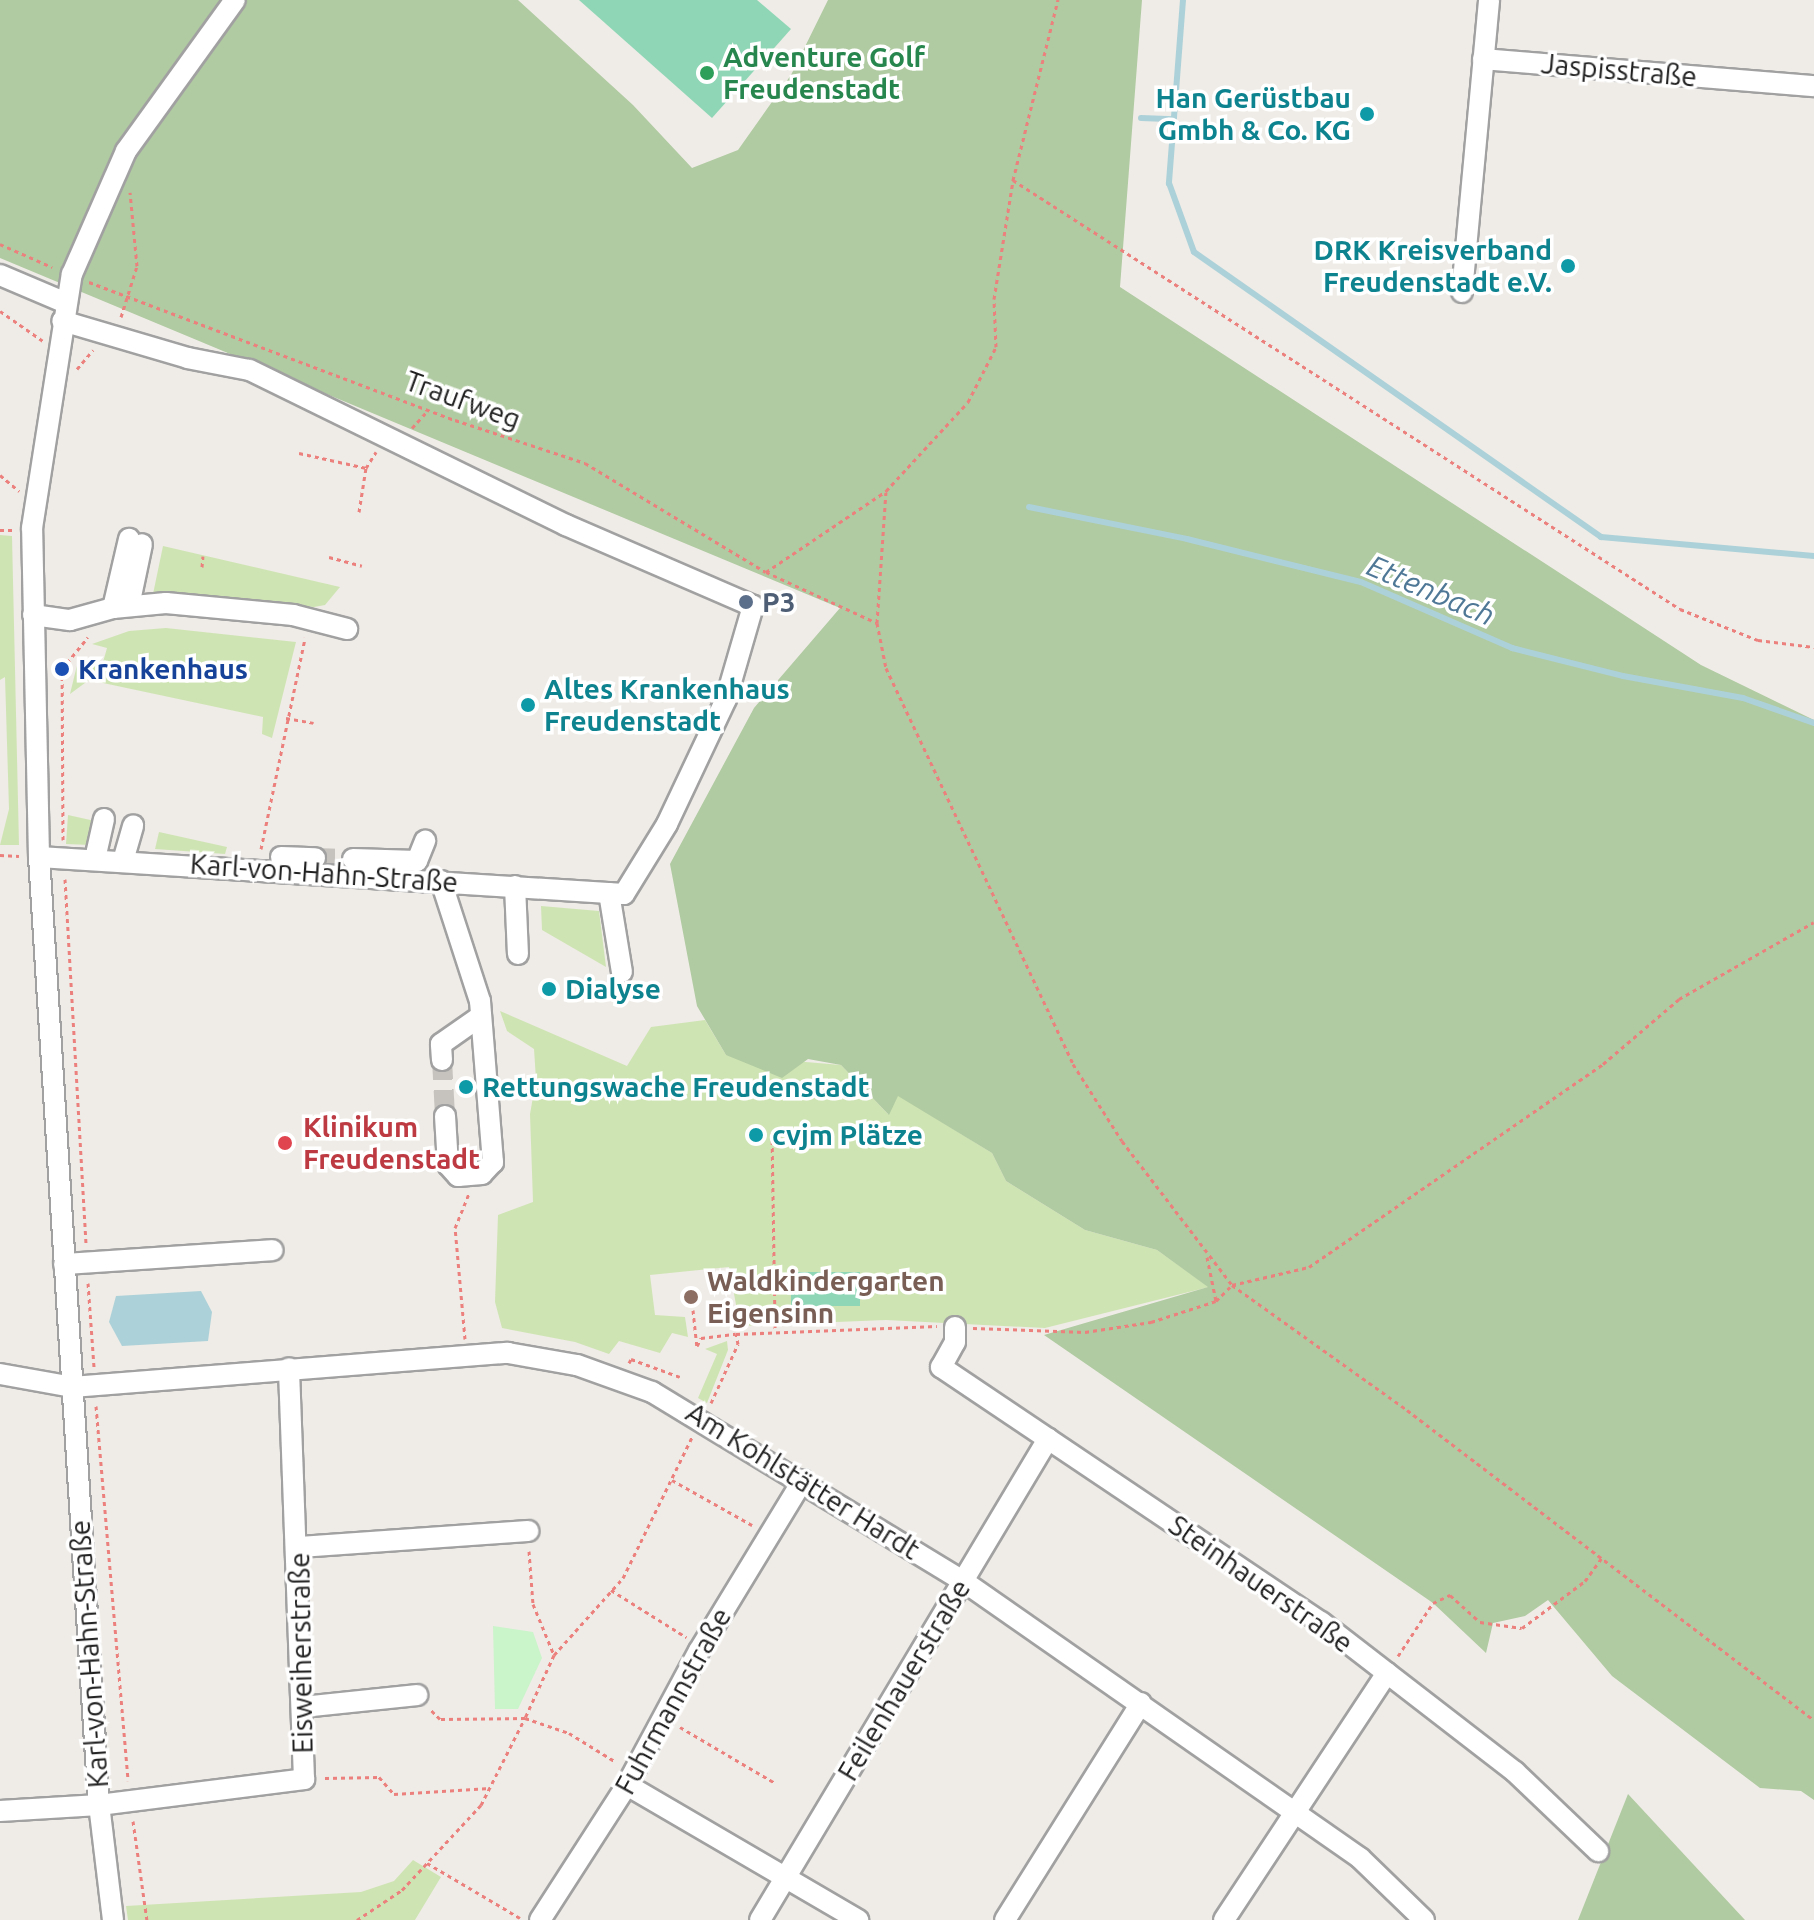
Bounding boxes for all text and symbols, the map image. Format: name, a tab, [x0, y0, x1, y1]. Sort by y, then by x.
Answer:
place label: Adventure Golf Freudenstadt	[723, 40, 925, 106]
street label: Jaspisstraße	[1540, 46, 1698, 94]
marker: Adventure Golf Freudenstadt	[698, 64, 716, 82]
place label: Han Gerüstbau Gmbh & Co. KG	[1155, 81, 1351, 147]
marker: Han Gerüstbau Gmbh & Co. KG	[1358, 105, 1376, 123]
place label: DRK Kreisverband Freudenstadt e.V.	[1313, 233, 1552, 299]
marker: DRK Kreisverband Freudenstadt e.V.	[1559, 257, 1577, 275]
street label: Traufweg	[401, 364, 525, 436]
water label: Ettenbach	[1362, 547, 1500, 633]
place label: P3	[762, 585, 796, 619]
marker: P3	[737, 593, 755, 611]
place label: Krankenhaus	[78, 652, 248, 686]
marker: Krankenhaus	[53, 660, 71, 678]
place label: Altes Krankenhaus Freudenstadt	[544, 672, 790, 738]
marker: Altes Krankenhaus Freudenstadt	[519, 696, 537, 714]
street label: Karl-von-Hahn-Straße	[189, 847, 459, 899]
place label: Dialyse	[565, 972, 661, 1006]
marker: Dialyse	[540, 980, 558, 998]
place label: Rettungswache Freudenstadt	[482, 1070, 869, 1104]
marker: Rettungswache Freudenstadt	[457, 1078, 475, 1096]
place label: Klinikum Freudenstadt	[303, 1110, 480, 1176]
place label: cvjm Plätze	[772, 1118, 923, 1152]
marker: cvjm Plätze	[747, 1126, 765, 1144]
marker: Klinikum Freudenstadt	[274, 1132, 296, 1154]
place label: Waldkindergarten Eigensinn	[707, 1264, 945, 1330]
marker: Waldkindergarten Eigensinn	[682, 1288, 700, 1306]
street label: Am Kohlstätter Hardt	[680, 1395, 926, 1567]
street label: Steinhauerstraße	[1163, 1508, 1359, 1660]
street label: Karl-von-Hahn-Straße	[63, 1519, 115, 1789]
street label: Eisweiherstraße	[282, 1552, 320, 1754]
street label: Feilenhauerstraße	[831, 1573, 977, 1787]
street label: Fuhrmannstraße	[608, 1602, 738, 1800]

